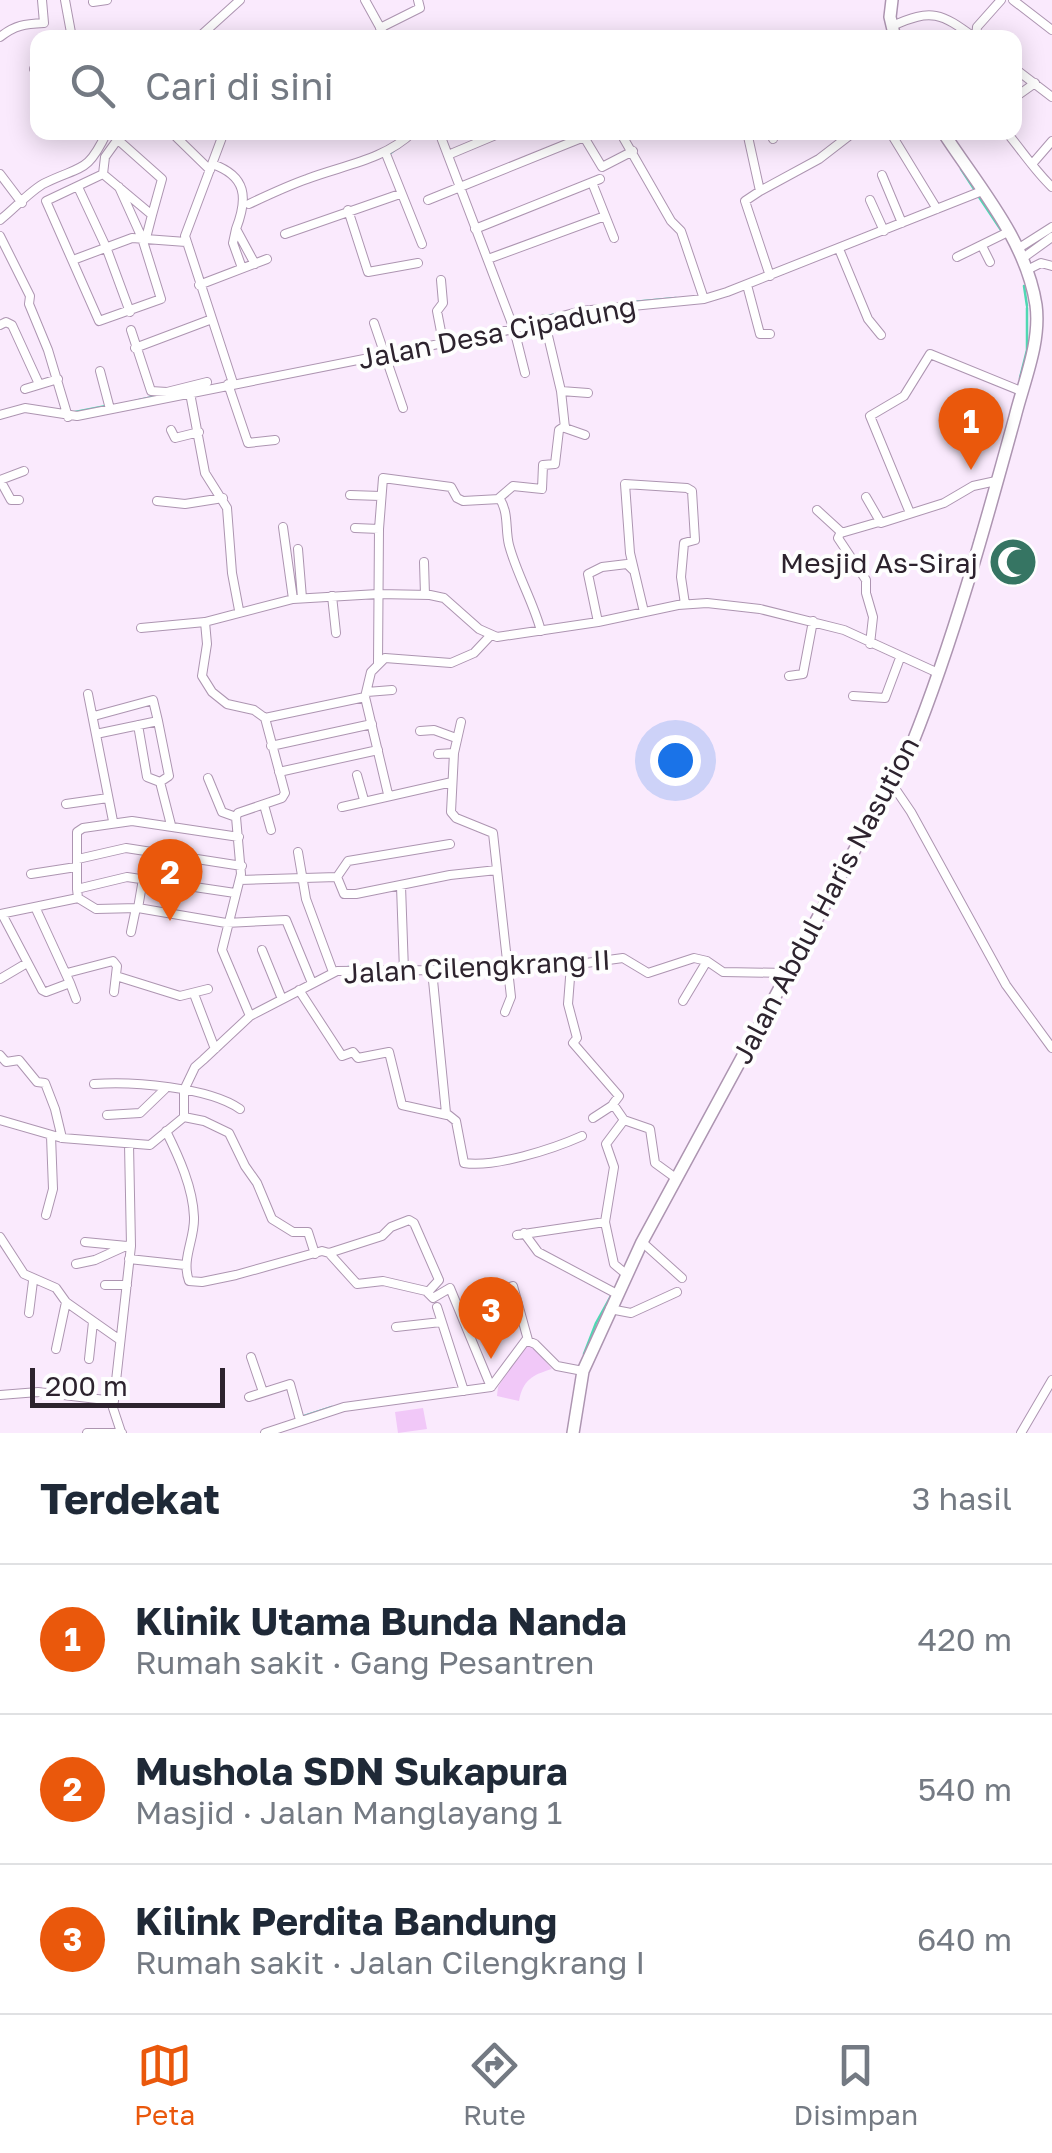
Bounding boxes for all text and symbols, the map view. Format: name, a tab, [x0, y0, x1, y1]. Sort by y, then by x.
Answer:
search box	[30, 30, 1022, 140]
icon: search	[65, 58, 120, 113]
text: Cari di sini	[145, 63, 334, 108]
street label: Jalan Desa Cipadung	[355, 289, 639, 375]
pin: 1	[938, 388, 1004, 470]
mosque icon: Mesjid As-Siraj	[987, 536, 1039, 588]
place label: Mesjid As-Siraj	[780, 546, 978, 579]
street label: Jalan Abdul Haris Nasution	[725, 731, 925, 1069]
your location	[650, 735, 701, 786]
pin: 2	[138, 838, 202, 921]
street label: Jalan Cilengkrang II	[343, 943, 611, 989]
pin: 3	[458, 1276, 524, 1359]
scale bar	[30, 1363, 225, 1408]
text: 200 m	[45, 1369, 128, 1402]
text: Terdekat	[40, 1473, 220, 1523]
text: 3 hasil	[912, 1479, 1012, 1517]
text: Klinik Utama Bunda Nanda	[135, 1598, 627, 1643]
text: 1	[64, 1620, 81, 1658]
text: 420 m	[918, 1620, 1012, 1658]
text: Rumah sakit · Gang Pesantren	[135, 1643, 594, 1681]
text: Mushola SDN Sukapura	[135, 1748, 568, 1793]
text: 2	[63, 1770, 82, 1808]
text: 540 m	[918, 1770, 1012, 1808]
text: Masjid · Jalan Manglayang 1	[135, 1793, 562, 1831]
text: Kilink Perdita Bandung	[135, 1898, 557, 1943]
text: 3	[63, 1920, 82, 1958]
text: 640 m	[917, 1920, 1012, 1958]
text: Rumah sakit · Jalan Cilengkrang I	[135, 1943, 645, 1981]
tab: Peta	[134, 2038, 195, 2131]
tab: Rute	[463, 2038, 526, 2131]
tab: Disimpan	[794, 2038, 918, 2131]

